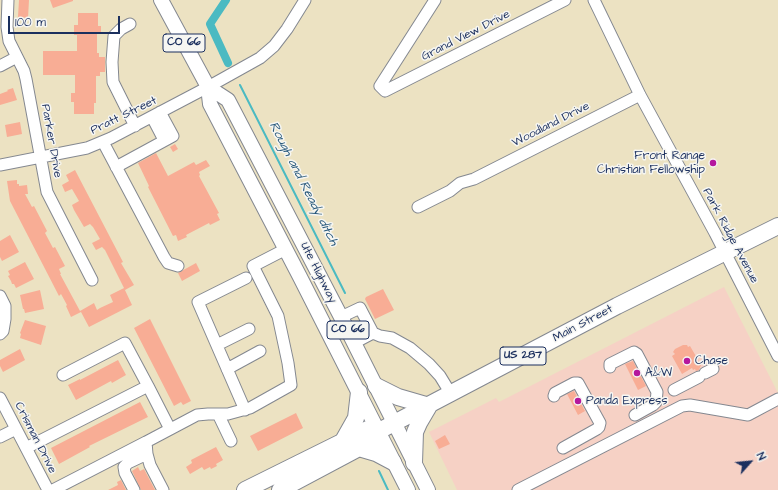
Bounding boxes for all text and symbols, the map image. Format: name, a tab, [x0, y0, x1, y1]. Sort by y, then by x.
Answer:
scale bar	[10, 8, 122, 34]
street label: Grand View Drive	[419, 8, 513, 64]
text: 100 m	[15, 14, 46, 31]
road number: CO 66	[163, 34, 205, 52]
street label: Pratt Street	[89, 94, 159, 138]
street label: Woodland Drive	[510, 99, 592, 151]
street label: Parker Drive	[37, 103, 65, 179]
water label: Rough and Ready ditch	[265, 119, 341, 249]
place label: Front Range Christian Fellowship	[597, 149, 705, 177]
marker: Front Range Christian Fellowship	[708, 158, 718, 168]
street label: Park Ridge Avenue	[699, 186, 761, 286]
street label: Ute Highway	[296, 240, 340, 306]
street label: Main Street	[551, 302, 615, 346]
road number: CO 66	[327, 321, 369, 339]
road number: US 287	[500, 347, 546, 365]
place label: Chase	[695, 354, 728, 368]
marker: Chase	[682, 356, 692, 366]
place label: A&W	[645, 366, 672, 380]
marker: A&W	[632, 368, 642, 378]
place label: Panda Express	[586, 394, 667, 408]
marker: Panda Express	[573, 396, 583, 406]
street label: Crisman Drive	[11, 400, 59, 476]
north arrow	[730, 442, 770, 482]
text: N	[753, 450, 769, 463]

